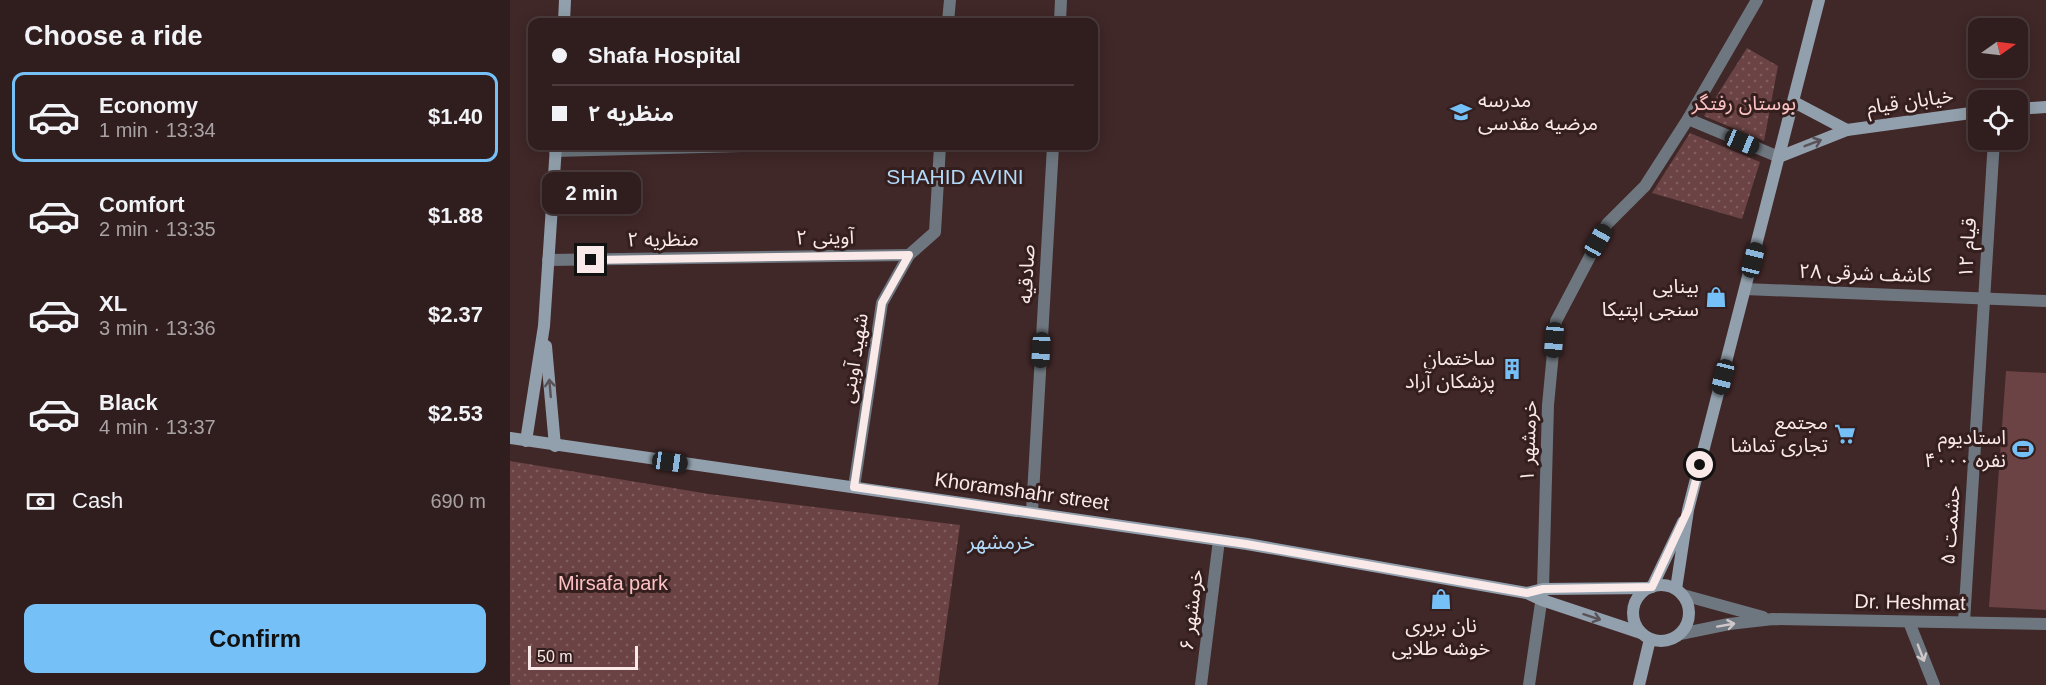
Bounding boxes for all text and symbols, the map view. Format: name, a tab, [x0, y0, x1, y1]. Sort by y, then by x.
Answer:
north arrow	[1968, 18, 2028, 78]
map controls	[1968, 18, 2028, 150]
text: Choose a ride	[24, 21, 203, 51]
text: Shafa Hospital	[588, 43, 741, 68]
street label: خیابان قیام	[1865, 84, 1955, 122]
place label: مدرسه مرضیه مقدسی	[1478, 89, 1598, 135]
icon: car	[27, 90, 81, 144]
button: locate	[1968, 90, 2028, 150]
park label: بوستان رفتگر	[1691, 92, 1796, 115]
text: Economy	[99, 93, 198, 118]
school or university icon: مدرسه مرضیه مقدسی	[1449, 100, 1473, 124]
text: منظریه ۲	[588, 101, 674, 126]
text: $1.40	[428, 104, 483, 129]
text: 1 min · 13:34	[99, 119, 216, 141]
car	[1722, 127, 1762, 157]
one-way arrow	[1803, 137, 1822, 148]
district label: SHAHID AVINI	[886, 165, 1024, 188]
callout: 2 min	[542, 173, 640, 215]
text: 2 min	[565, 182, 618, 204]
icon: car	[27, 189, 81, 243]
text: Comfort	[99, 192, 185, 217]
text: $1.88	[428, 203, 483, 228]
street label: قیام ۱۲	[1954, 217, 1984, 279]
text: 2 min · 13:35	[99, 218, 216, 240]
car	[1581, 221, 1615, 261]
street label: آوینی ۲	[796, 225, 855, 250]
street label: منظریه ۲	[627, 227, 699, 252]
car	[1740, 240, 1766, 280]
street label: صادقیه	[1013, 244, 1039, 304]
route end	[577, 246, 604, 273]
street label: کاشف شرقی ۲۸	[1798, 260, 1932, 287]
place label: بینایی سنجی اپتیکا	[1602, 275, 1699, 322]
shop icon: بینایی سنجی اپتیکا	[1704, 285, 1728, 309]
icon: car	[27, 288, 81, 342]
text: XL	[99, 291, 127, 316]
text: $2.37	[428, 302, 483, 327]
street label: شهید آوینی	[836, 311, 873, 405]
text: 3 min · 13:36	[99, 317, 216, 339]
car	[1543, 321, 1565, 359]
car	[1031, 332, 1051, 368]
place label: ساختمان پزشکان آراد	[1405, 347, 1495, 394]
building icon: ساختمان پزشکان آراد	[1500, 357, 1524, 381]
car	[1710, 357, 1736, 397]
one-way arrow	[544, 378, 555, 398]
icon: car	[27, 387, 81, 441]
text: Black	[99, 390, 158, 415]
street label: خرمشهر ۱	[1516, 400, 1541, 482]
text: $2.53	[428, 401, 483, 426]
place label: مجتمع تجاری تماشا	[1731, 411, 1828, 457]
text: 4 min · 13:37	[99, 416, 216, 438]
supermarket icon: مجتمع تجاری تماشا	[1833, 422, 1857, 446]
place label: استادیوم ۴۰۰۰ نفره	[1924, 426, 2006, 472]
sports icon: استادیوم ۴۰۰۰ نفره	[2011, 437, 2035, 461]
car	[651, 451, 689, 473]
route start	[1686, 451, 1713, 478]
street label: Khoramshahr street	[934, 468, 1111, 514]
icon: cash	[24, 485, 57, 518]
street label: حشمت ۵	[1936, 485, 1964, 565]
text: Cash	[72, 488, 123, 513]
text: 690 m	[430, 490, 486, 512]
district label: خرمشهر	[966, 530, 1035, 554]
street label: خرمشهر ۶	[1175, 568, 1208, 652]
park label: Mirsafa park	[558, 572, 669, 594]
shop icon: نان بربری خوشه طلایی	[1429, 587, 1453, 611]
street label: Dr. Heshmat	[1854, 590, 1966, 614]
button: Confirm	[24, 604, 486, 673]
one-way arrow	[1582, 612, 1601, 623]
place label: نان بربری خوشه طلایی	[1392, 614, 1490, 660]
one-way arrow	[1716, 619, 1735, 630]
scale bar	[528, 643, 638, 670]
one-way arrow	[1917, 644, 1928, 662]
text: 50 m	[537, 648, 573, 665]

